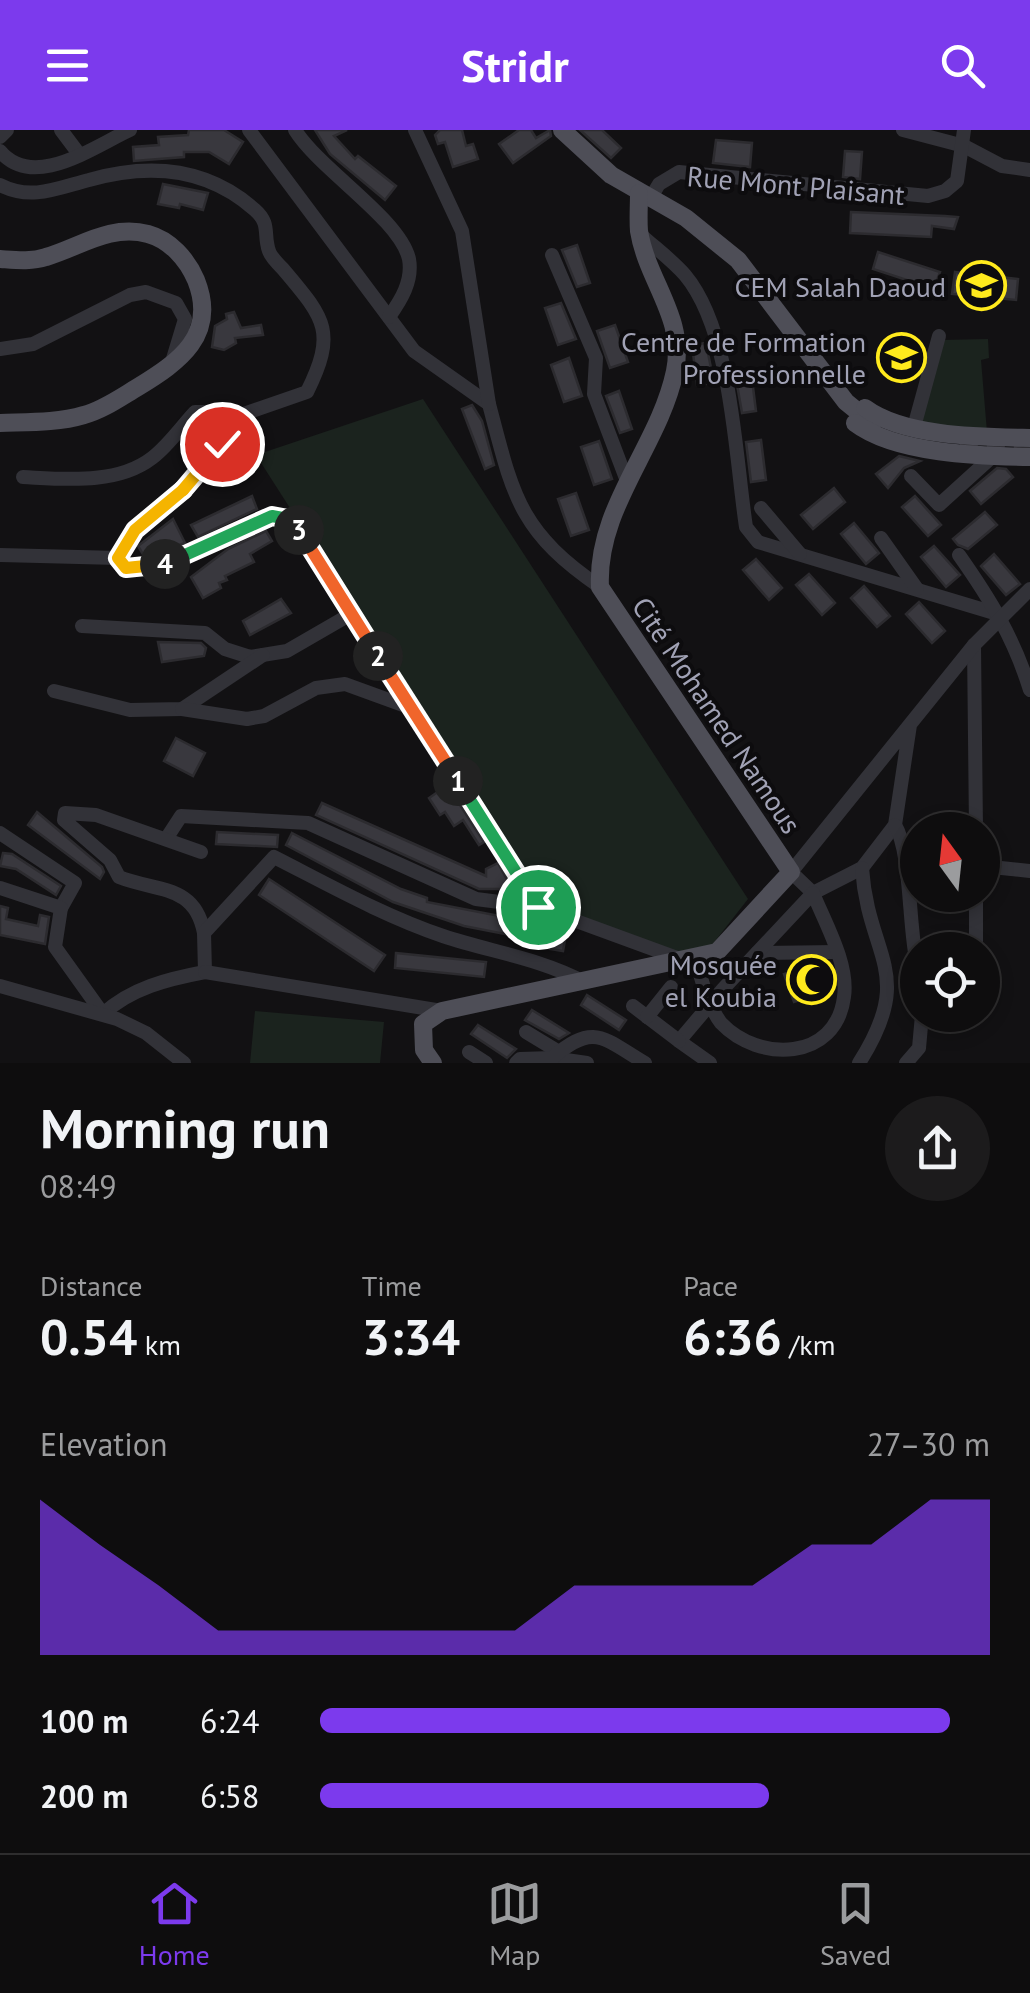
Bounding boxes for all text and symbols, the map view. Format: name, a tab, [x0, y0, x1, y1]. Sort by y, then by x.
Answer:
text: Stridr	[461, 36, 569, 94]
icon: menu	[40, 38, 95, 93]
icon: search	[935, 38, 990, 93]
street label: Rue Mont Plaisant	[686, 157, 907, 213]
school or university icon: CEM Salah Daoud	[955, 260, 1007, 312]
place label: CEM Salah Daoud	[734, 268, 946, 305]
place label: Centre de Formation Professionnelle	[621, 323, 866, 392]
school or university icon: Centre de Formation Professionnelle	[875, 331, 927, 383]
pin	[180, 402, 265, 487]
icon: check	[195, 417, 250, 472]
pin: 3	[274, 505, 324, 555]
text: 3	[291, 511, 307, 548]
pin: 4	[140, 539, 190, 589]
text: 4	[157, 545, 173, 582]
street label: Cité Mohamed Namous	[624, 590, 810, 840]
pin: 2	[353, 631, 403, 681]
text: 2	[370, 637, 386, 674]
pin: 1	[433, 756, 483, 806]
text: 1	[450, 762, 466, 799]
north arrow	[900, 812, 1000, 912]
map controls	[900, 812, 1000, 1032]
pin	[496, 865, 581, 950]
icon: arrive	[511, 880, 566, 935]
button: locate	[900, 932, 1000, 1032]
place label: Mosquée el Koubia	[665, 946, 777, 1015]
mosque icon: Mosquée el Koubia	[786, 954, 838, 1006]
text: Morning run	[40, 1092, 330, 1163]
button: share	[885, 1096, 990, 1201]
text: 08:49	[40, 1165, 117, 1207]
text: Distance	[40, 1267, 143, 1304]
text: Time	[362, 1267, 422, 1304]
text: Pace	[683, 1267, 738, 1304]
text: 0.54	[40, 1304, 137, 1369]
text: 3:34	[362, 1304, 460, 1369]
text: 6:36	[683, 1304, 782, 1369]
text: km	[137, 1326, 181, 1363]
text: /km	[782, 1326, 835, 1363]
text: Elevation	[40, 1423, 167, 1465]
text: 27–30 m	[867, 1423, 990, 1465]
text: 100 m	[40, 1700, 128, 1742]
text: 6:24	[200, 1700, 259, 1742]
text: 200 m	[40, 1775, 128, 1817]
text: 6:58	[200, 1775, 259, 1817]
tab: Home	[139, 1876, 210, 1973]
tab: Map	[487, 1876, 542, 1973]
tab: Saved	[820, 1876, 891, 1973]

